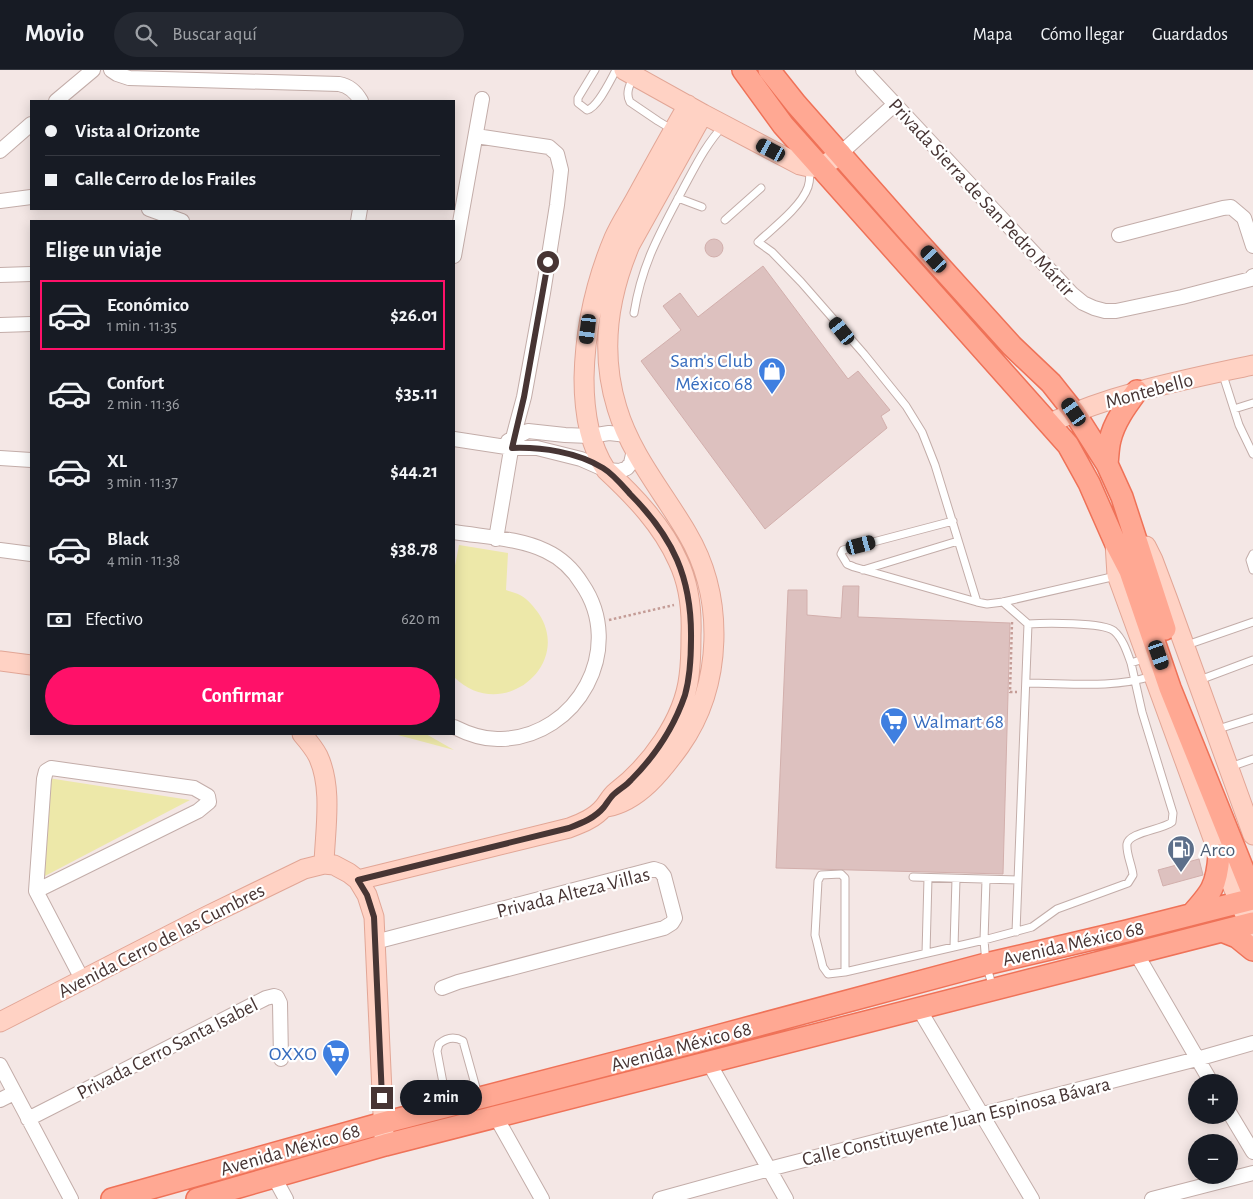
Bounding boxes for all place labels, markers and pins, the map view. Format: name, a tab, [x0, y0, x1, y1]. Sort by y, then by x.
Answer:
place label: Sam's Club México 68	[670, 351, 753, 394]
shop icon: Sam's Club México 68	[757, 356, 787, 395]
supermarket icon: Walmart 68	[879, 706, 909, 745]
place label: Walmart 68	[913, 712, 1004, 732]
fuel station icon: Arco	[1166, 834, 1196, 873]
place label: Arco	[1200, 840, 1235, 860]
supermarket icon: OXXO	[321, 1038, 351, 1077]
place label: OXXO	[269, 1044, 317, 1064]

